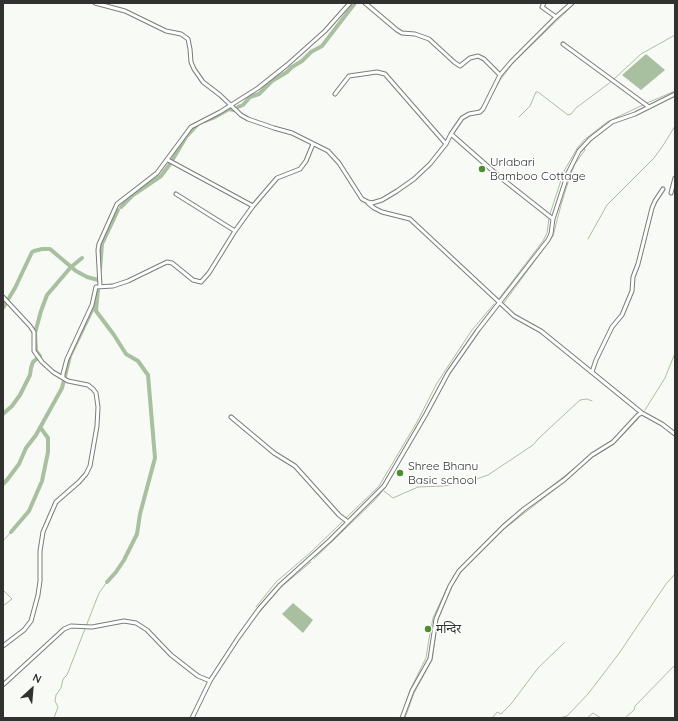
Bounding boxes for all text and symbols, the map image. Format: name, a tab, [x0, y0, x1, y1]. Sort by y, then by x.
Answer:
place label: Urlabari Bamboo Cottage	[490, 155, 586, 183]
marker: Urlabari Bamboo Cottage	[477, 164, 487, 174]
place label: Shree Bhanu Basic school	[408, 459, 478, 487]
marker: Shree Bhanu Basic school	[395, 468, 405, 478]
place label: मन्दिर	[436, 622, 461, 636]
marker: मन्दिर	[423, 624, 433, 634]
north arrow	[12, 669, 52, 709]
text: N	[31, 670, 44, 686]

